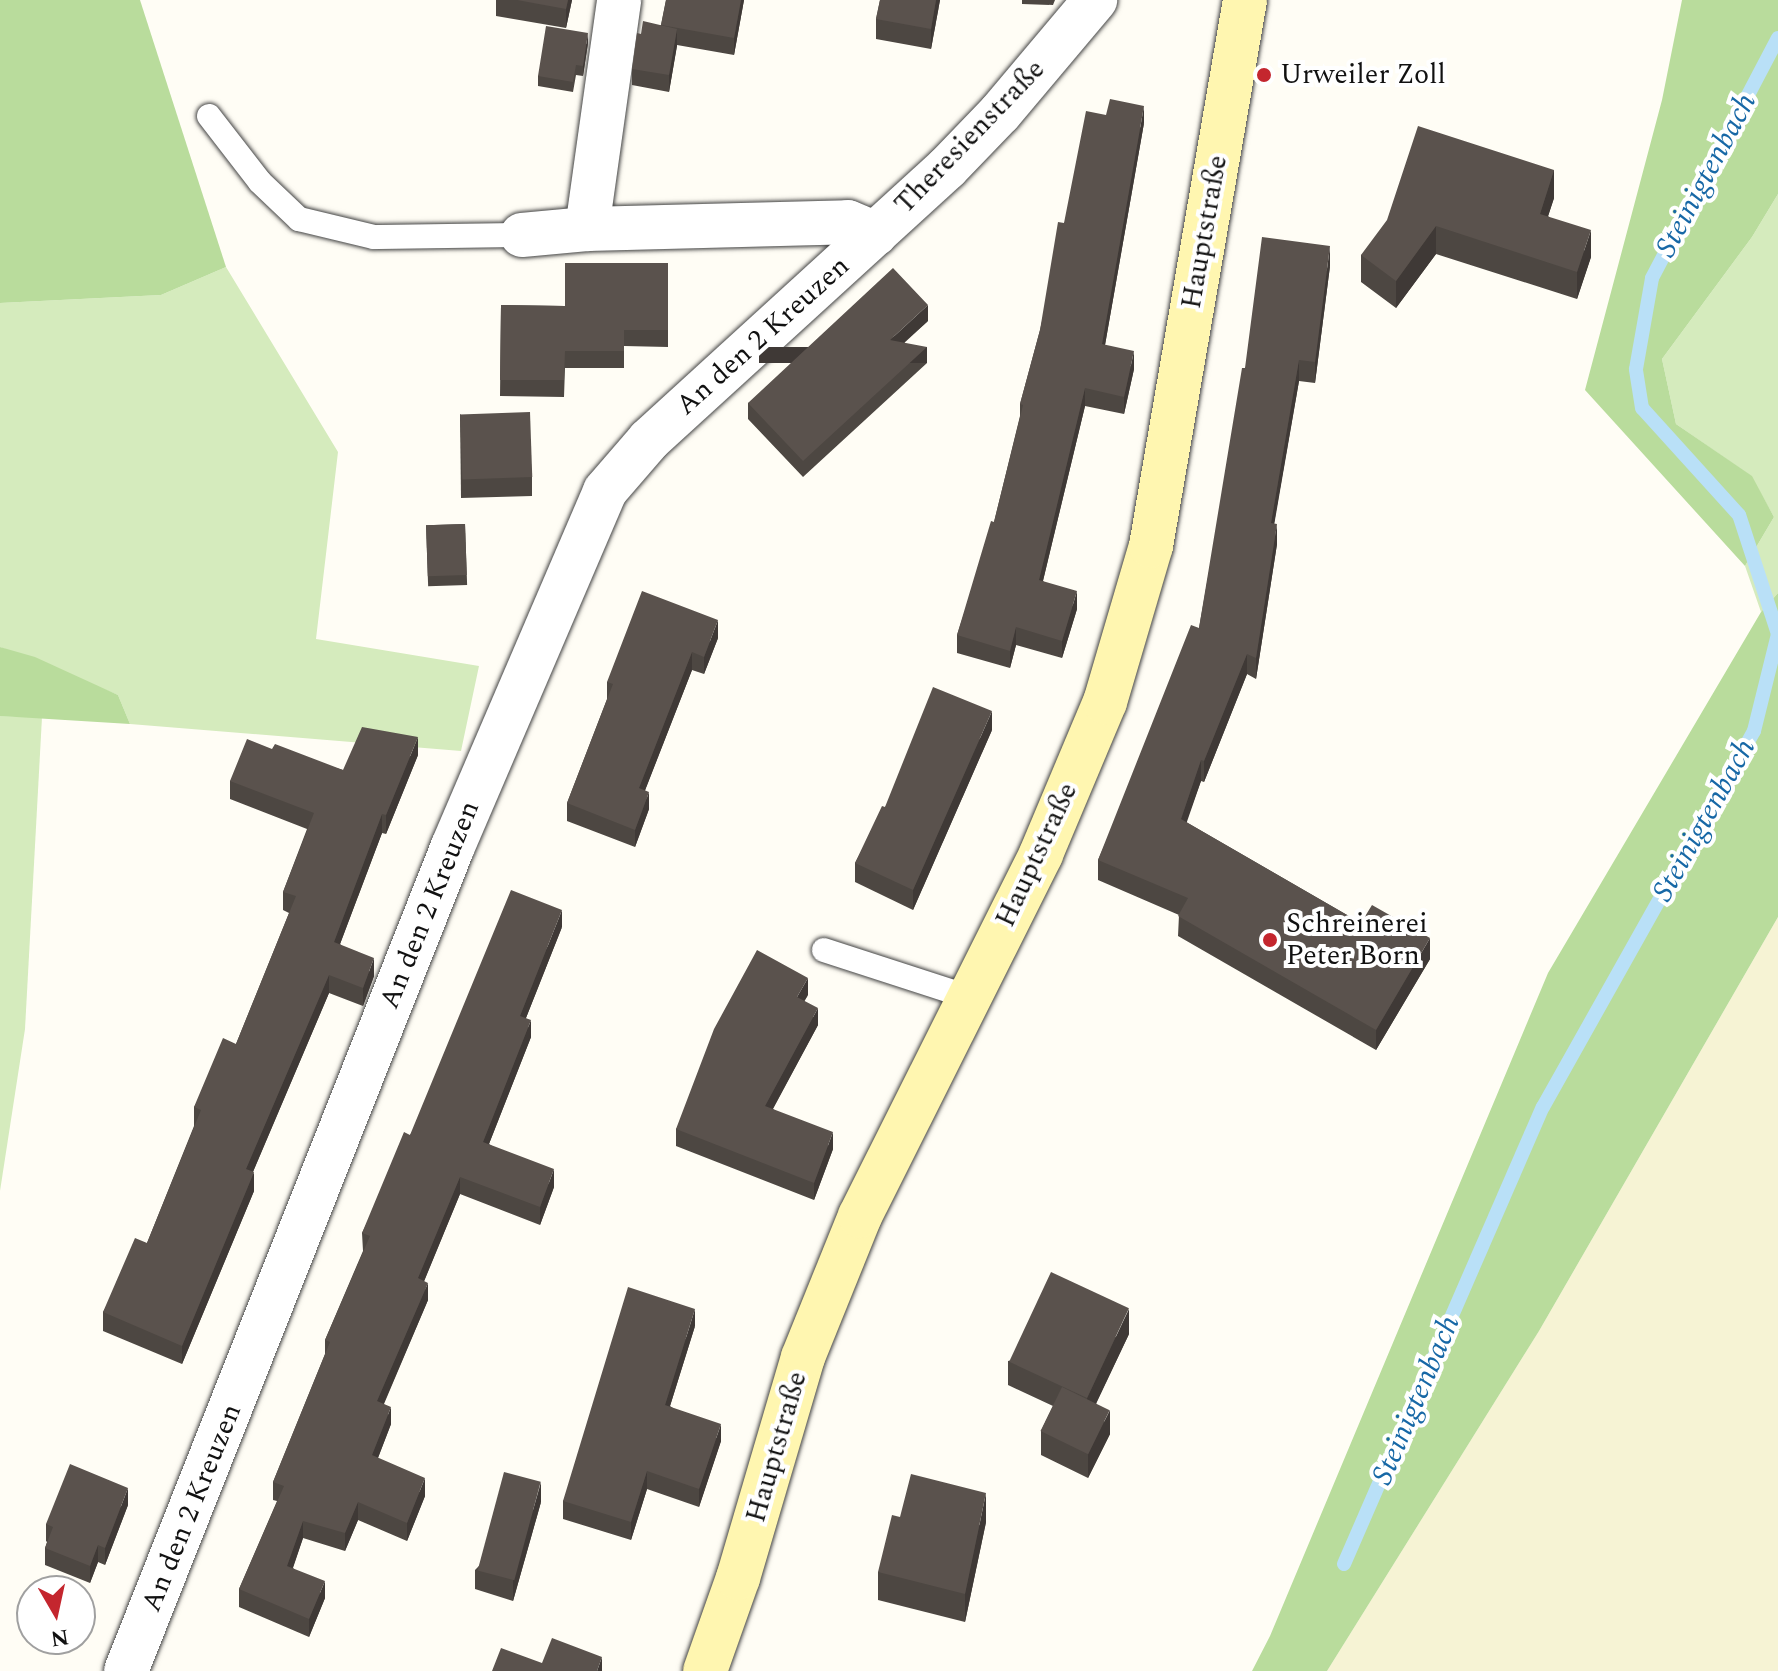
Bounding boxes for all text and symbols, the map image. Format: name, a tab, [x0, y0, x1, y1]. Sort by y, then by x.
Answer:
street label: Theresienstraße	[888, 53, 1052, 221]
place label: Urweiler Zoll	[1280, 58, 1446, 92]
marker: Urweiler Zoll	[1255, 66, 1273, 84]
water label: Steinigtenbach	[1648, 87, 1764, 263]
street label: Hauptstraße	[1175, 153, 1235, 311]
street label: An den 2 Kreuzen	[670, 249, 856, 423]
water label: Steinigtenbach	[1645, 732, 1763, 908]
street label: Hauptstraße	[989, 777, 1085, 933]
street label: An den 2 Kreuzen	[373, 796, 487, 1014]
place label: Schreinerei Peter Born	[1286, 907, 1428, 973]
marker: Schreinerei Peter Born	[1261, 931, 1279, 949]
water label: Steinigtenbach	[1364, 1310, 1468, 1490]
street label: Hauptstraße	[739, 1368, 815, 1526]
street label: An den 2 Kreuzen	[135, 1399, 249, 1617]
north arrow	[16, 1575, 96, 1655]
text: N	[48, 1620, 71, 1655]

